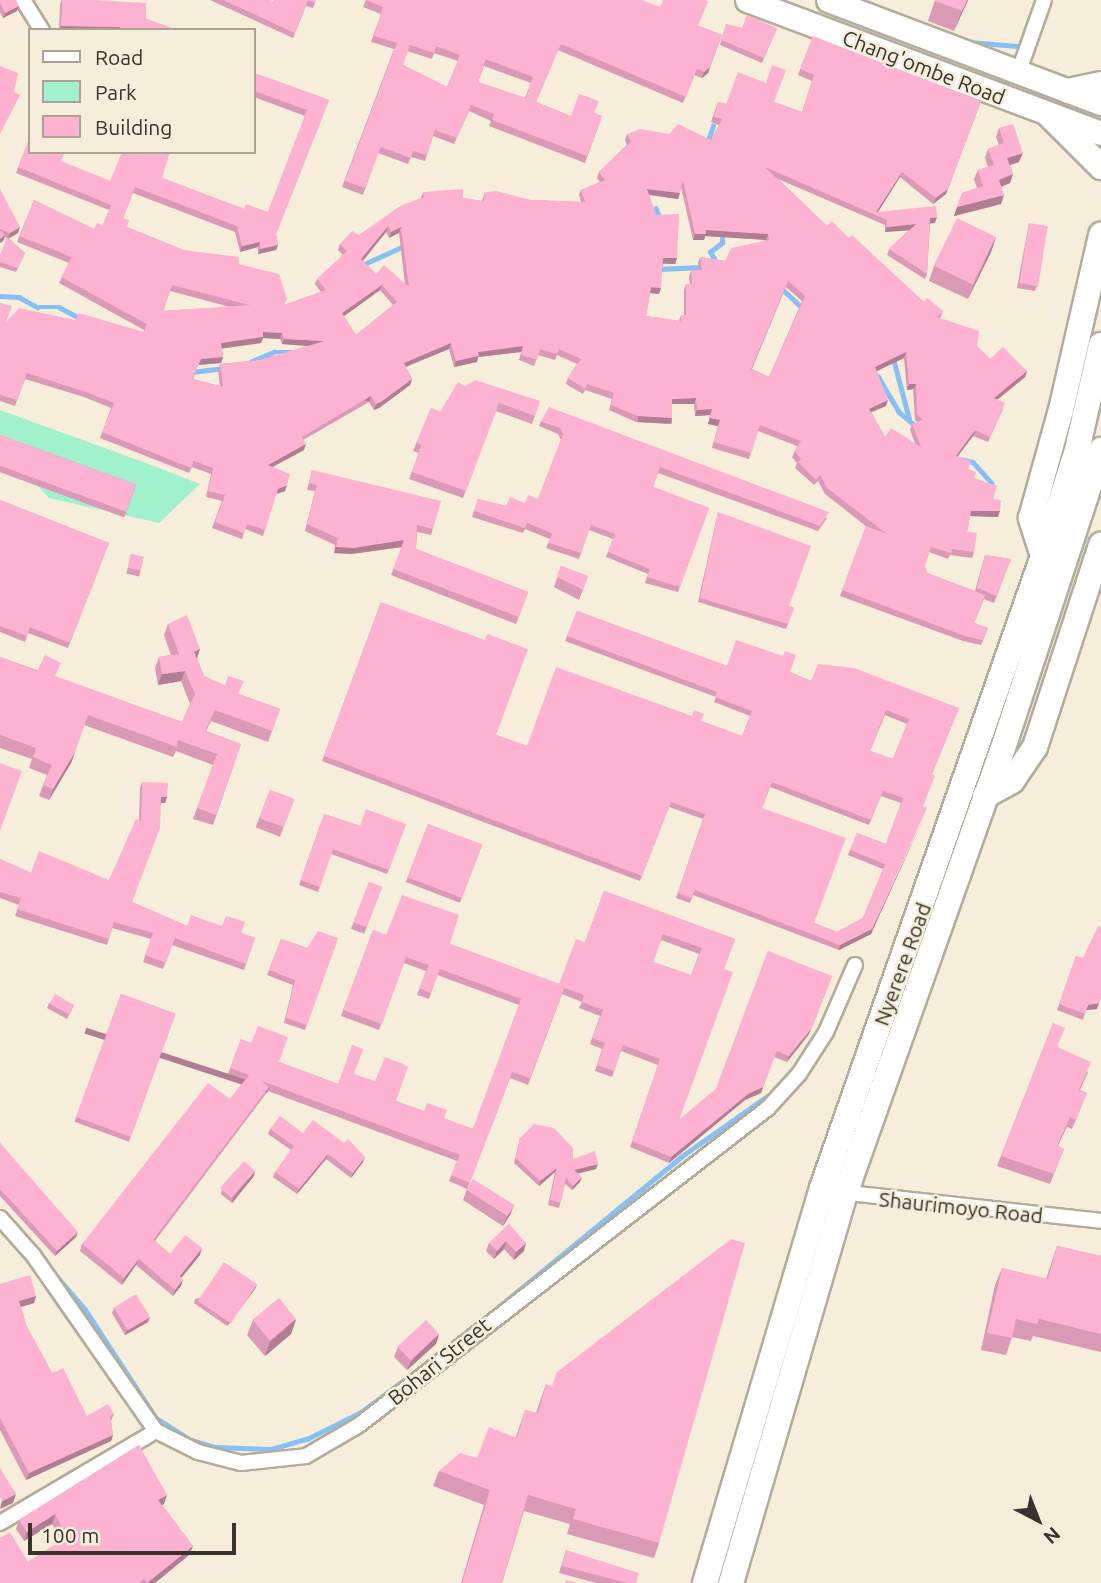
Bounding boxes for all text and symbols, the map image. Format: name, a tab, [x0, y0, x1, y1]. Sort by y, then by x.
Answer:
street label: Chang'ombe Road	[839, 24, 1009, 110]
legend	[28, 28, 256, 154]
text: Road	[95, 45, 143, 69]
text: Park	[95, 80, 137, 104]
text: Building	[95, 115, 172, 139]
street label: Nyerere Road	[868, 899, 936, 1029]
street label: Shaurimoyo Road	[878, 1186, 1044, 1228]
street label: Bohari Street	[383, 1312, 495, 1410]
north arrow	[1003, 1485, 1073, 1555]
scale bar	[32, 1510, 240, 1554]
text: 100 m	[41, 1523, 99, 1547]
text: N	[1039, 1523, 1065, 1549]

